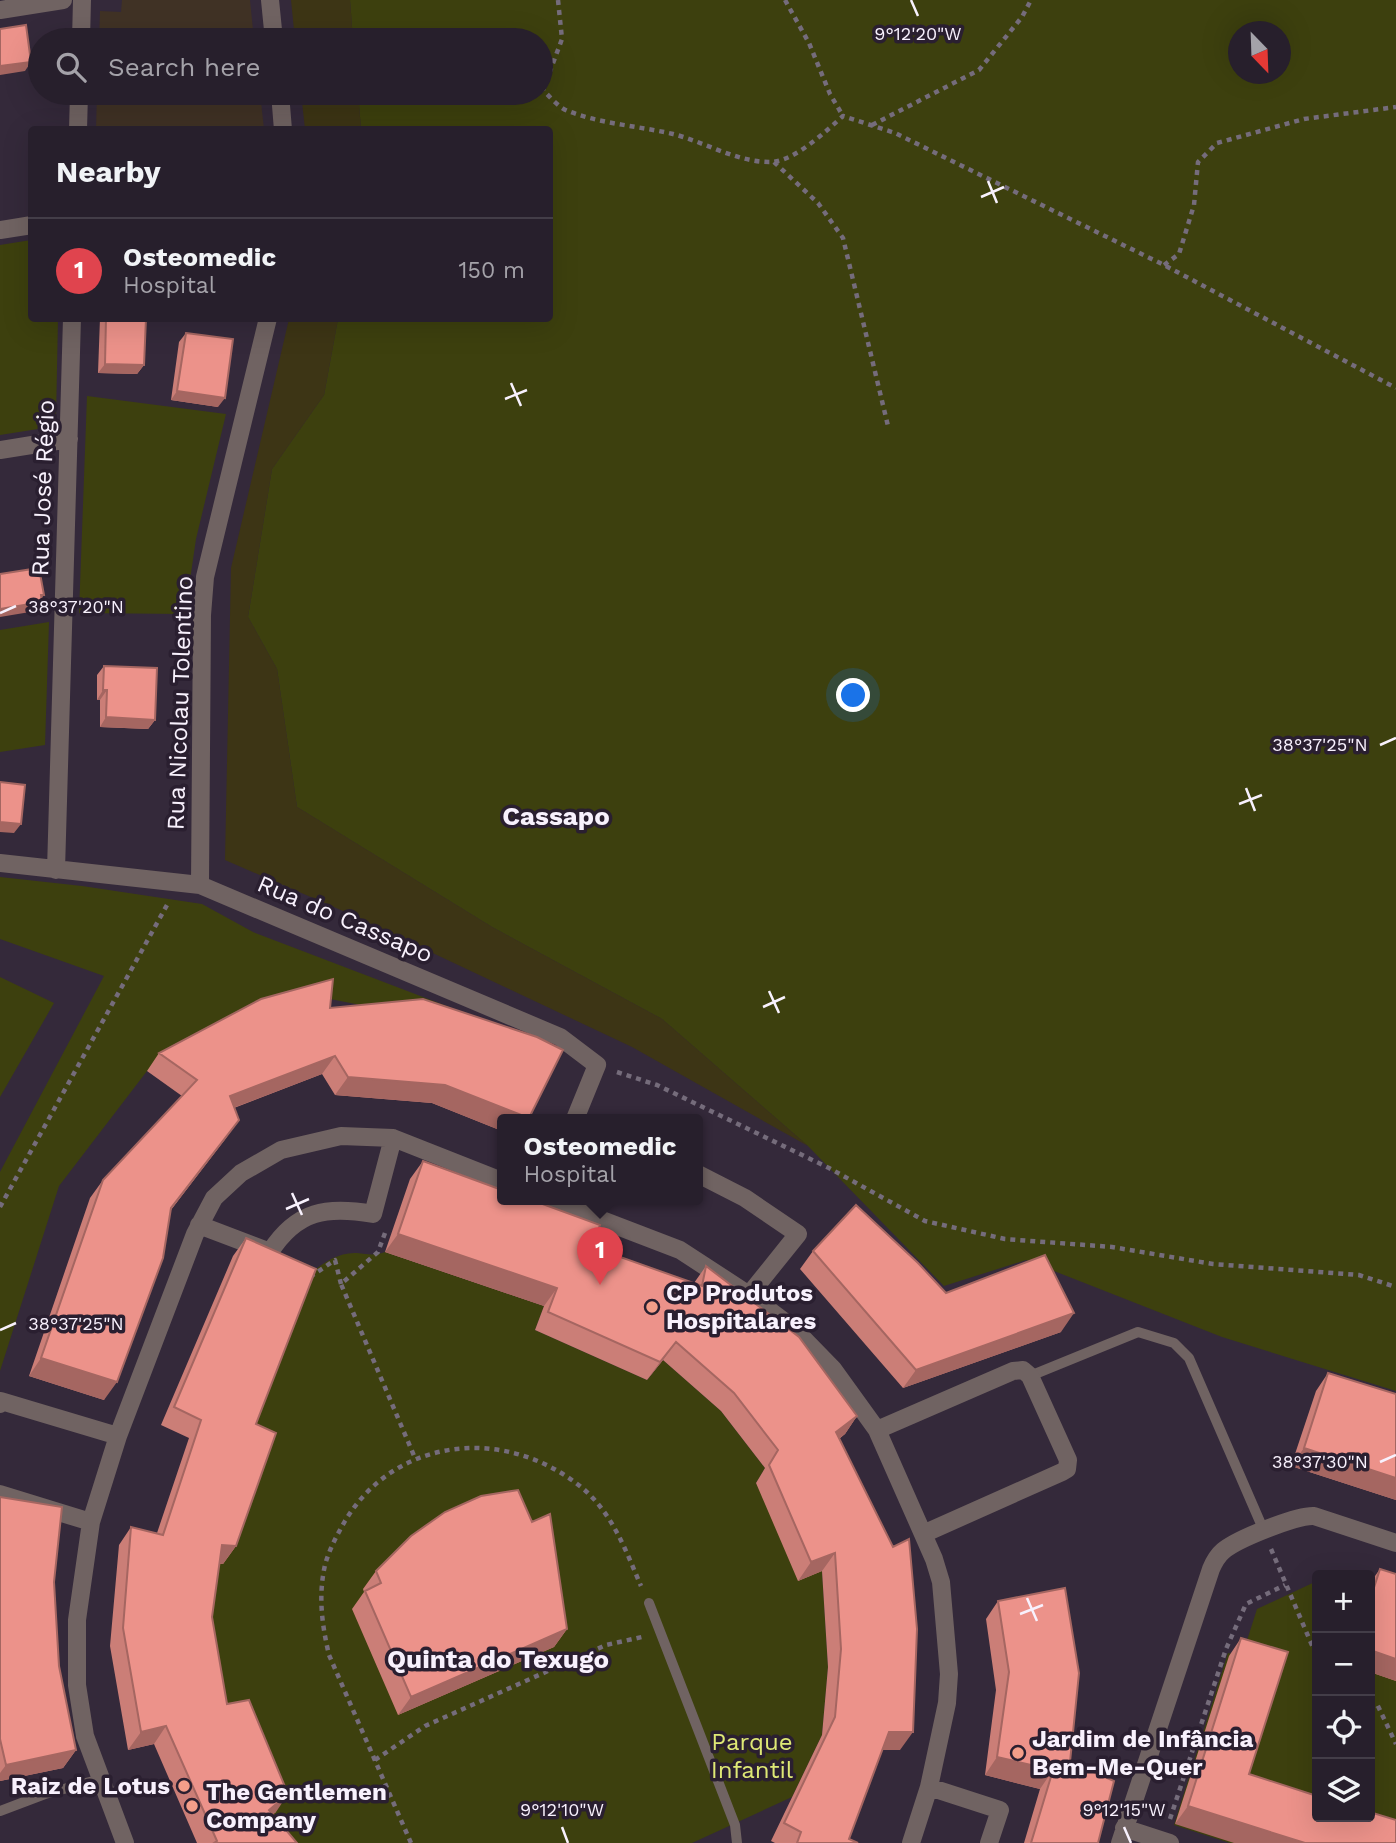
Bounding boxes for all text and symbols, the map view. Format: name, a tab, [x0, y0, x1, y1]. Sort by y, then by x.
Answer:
north arrow	[1228, 21, 1291, 84]
text: 9°12'20"W	[874, 23, 962, 44]
search box	[28, 28, 553, 105]
icon: search	[52, 48, 90, 86]
text: Search here	[108, 52, 260, 82]
text: Nearby	[56, 154, 161, 189]
text: Osteomedic	[123, 242, 276, 272]
text: 1	[74, 257, 84, 284]
text: 150 m	[459, 257, 525, 284]
text: Hospital	[123, 272, 216, 299]
street label: Rua José Régio	[26, 399, 60, 577]
street label: Rua Nicolau Tolentino	[162, 575, 198, 831]
text: 38°37'20"N	[28, 596, 124, 617]
your location	[836, 678, 870, 712]
text: 38°37'25"N	[1272, 734, 1368, 755]
district label: Cassapo	[502, 801, 610, 831]
street label: Rua do Cassapo	[253, 869, 437, 969]
popup	[497, 1114, 703, 1205]
text: Osteomedic	[523, 1131, 677, 1161]
text: Hospital	[523, 1161, 616, 1188]
pin: 1	[577, 1227, 623, 1285]
place label: CP Produtos Hospitalares	[666, 1279, 817, 1335]
marker: CP Produtos Hospitalares	[644, 1299, 660, 1315]
text: 38°37'25"N	[28, 1313, 124, 1334]
text: 38°37'30"N	[1272, 1451, 1368, 1472]
map controls	[1312, 1570, 1375, 1822]
button: +	[1312, 1570, 1375, 1633]
button: −	[1312, 1633, 1375, 1696]
district label: Quinta do Texugo	[387, 1644, 609, 1674]
button: locate	[1312, 1696, 1375, 1759]
place label: Jardim de Infância Bem-Me-Quer	[1032, 1725, 1253, 1781]
park label: Parque Infantil	[711, 1728, 794, 1784]
marker: Jardim de Infância Bem-Me-Quer	[1010, 1745, 1026, 1761]
button: layers	[1312, 1759, 1375, 1822]
place label: Raiz de Lotus	[11, 1772, 170, 1800]
marker: Raiz de Lotus	[176, 1778, 192, 1794]
place label: The Gentlemen Company	[206, 1778, 387, 1834]
marker: The Gentlemen Company	[184, 1798, 200, 1814]
text: 9°12'10"W	[520, 1799, 604, 1820]
text: 9°12'15"W	[1082, 1799, 1166, 1820]

